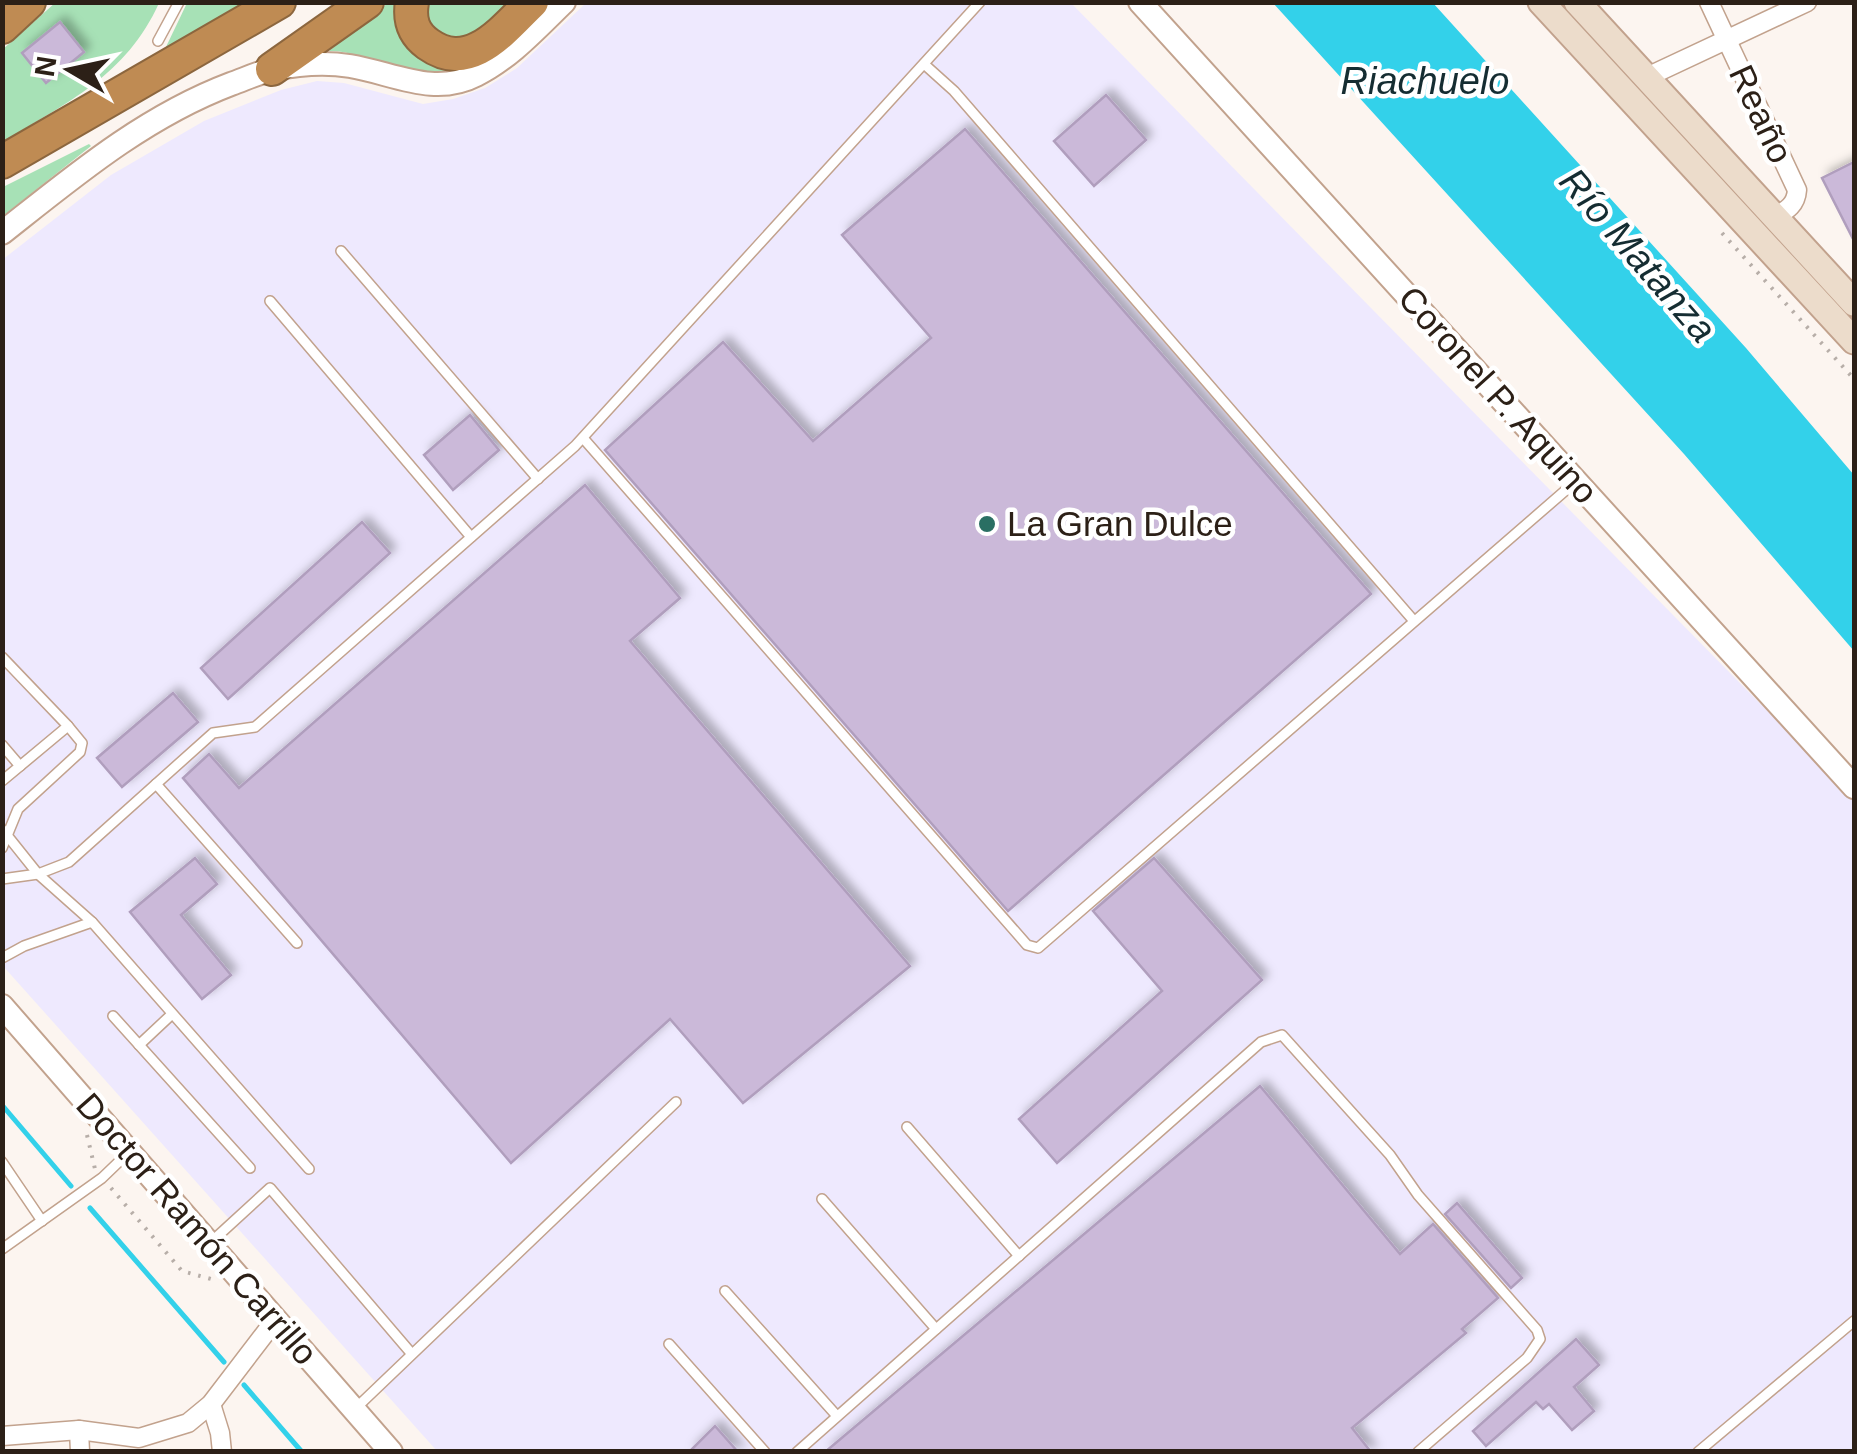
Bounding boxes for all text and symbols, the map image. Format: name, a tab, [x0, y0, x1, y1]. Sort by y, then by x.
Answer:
north arrow	[20, 20, 120, 120]
text: N	[29, 54, 63, 79]
street label: Reaño	[1722, 59, 1801, 169]
water label: Riachuelo	[1341, 60, 1510, 102]
water label: Río Matanza	[1551, 160, 1725, 350]
street label: Coronel P. Aquino	[1391, 278, 1606, 511]
place label: La Gran Dulce	[1007, 504, 1233, 543]
marker: La Gran Dulce	[976, 513, 998, 535]
street label: Doctor Ramón Carrillo	[69, 1085, 326, 1372]

